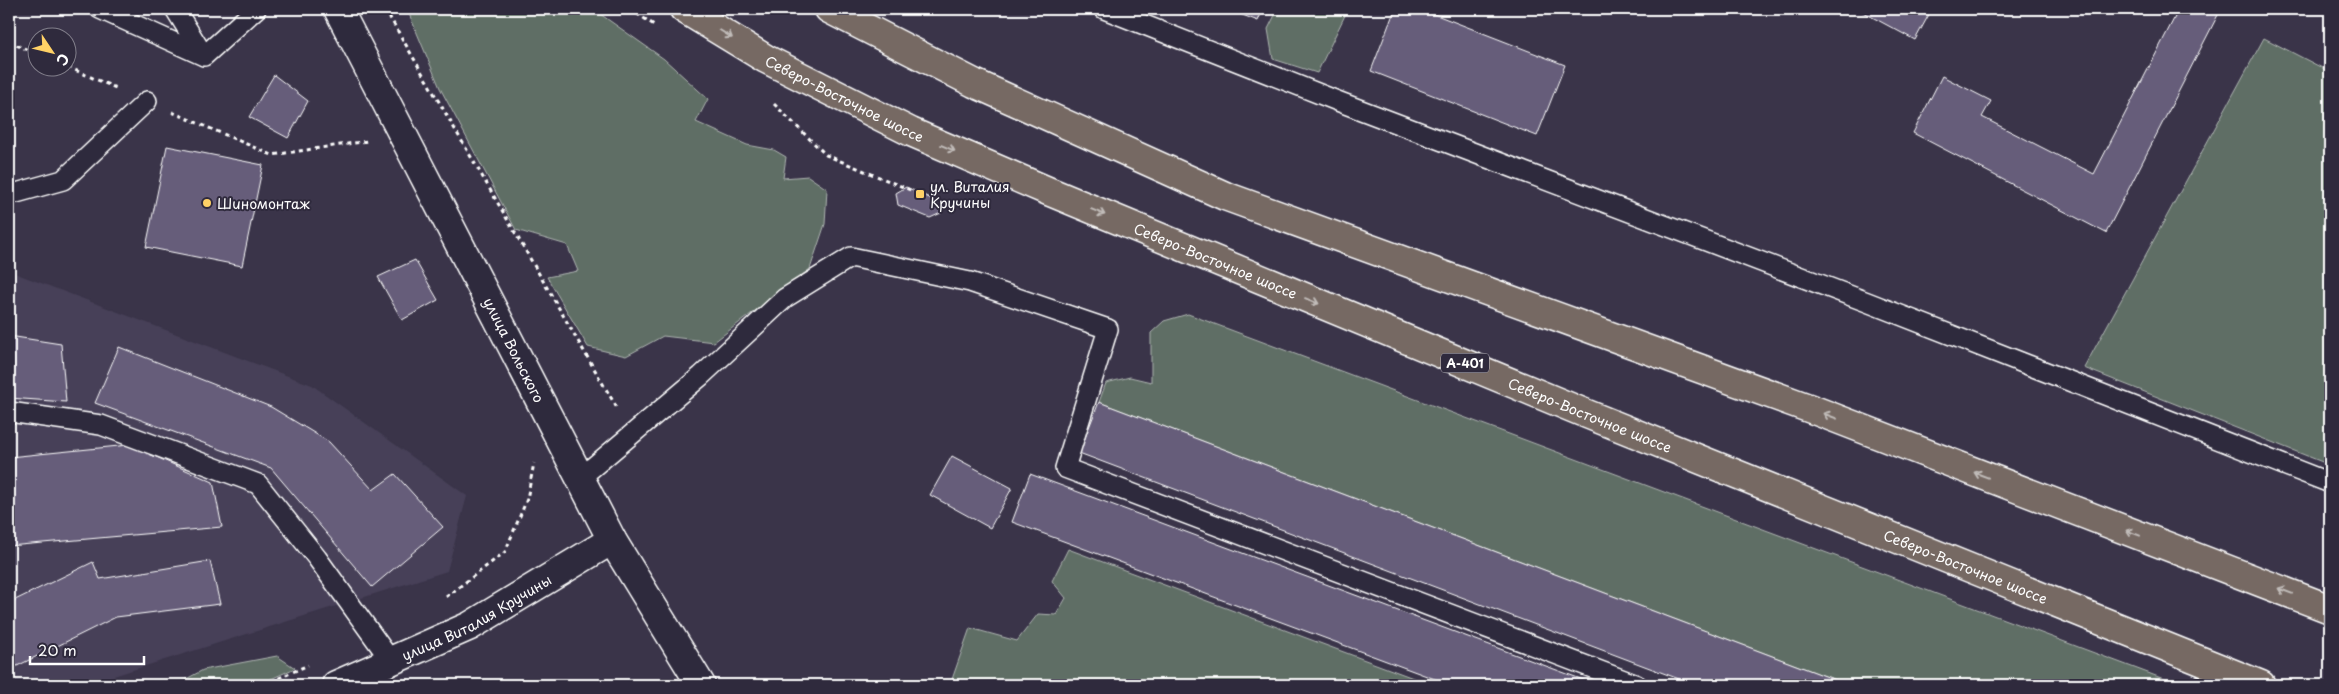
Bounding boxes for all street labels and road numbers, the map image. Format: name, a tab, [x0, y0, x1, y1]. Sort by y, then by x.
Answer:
street label: Северо-Восточное шоссе	[762, 50, 927, 147]
street label: Северо-Восточное шоссе	[1131, 217, 1301, 304]
street label: улица Вольского	[478, 294, 550, 406]
road number: А-401	[1441, 353, 1489, 372]
street label: Северо-Восточное шоссе	[1505, 372, 1675, 458]
street label: Северо-Восточное шоссе	[1881, 524, 2051, 609]
street label: улица Виталия Кручины	[398, 569, 555, 665]

